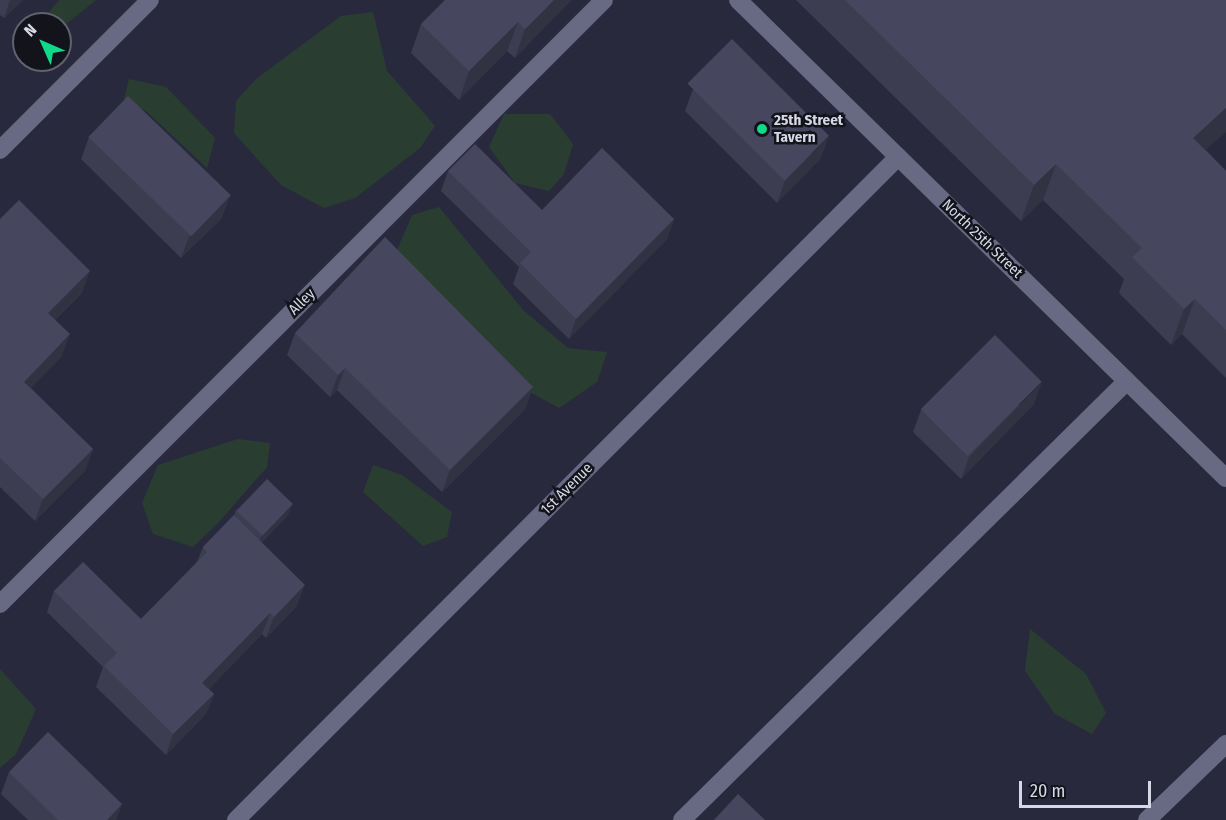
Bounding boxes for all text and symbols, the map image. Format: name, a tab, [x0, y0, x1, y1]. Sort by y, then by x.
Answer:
north arrow	[12, 12, 72, 72]
text: N	[20, 20, 40, 40]
place label: 25th Street Tavern	[774, 111, 843, 146]
marker: 25th Street Tavern	[755, 122, 769, 136]
street label: North 25th Street	[938, 196, 1026, 282]
street label: Alley	[285, 285, 319, 319]
street label: 1st Avenue	[537, 459, 597, 519]
scale bar	[1022, 769, 1154, 807]
text: 20 m	[1030, 780, 1065, 802]

